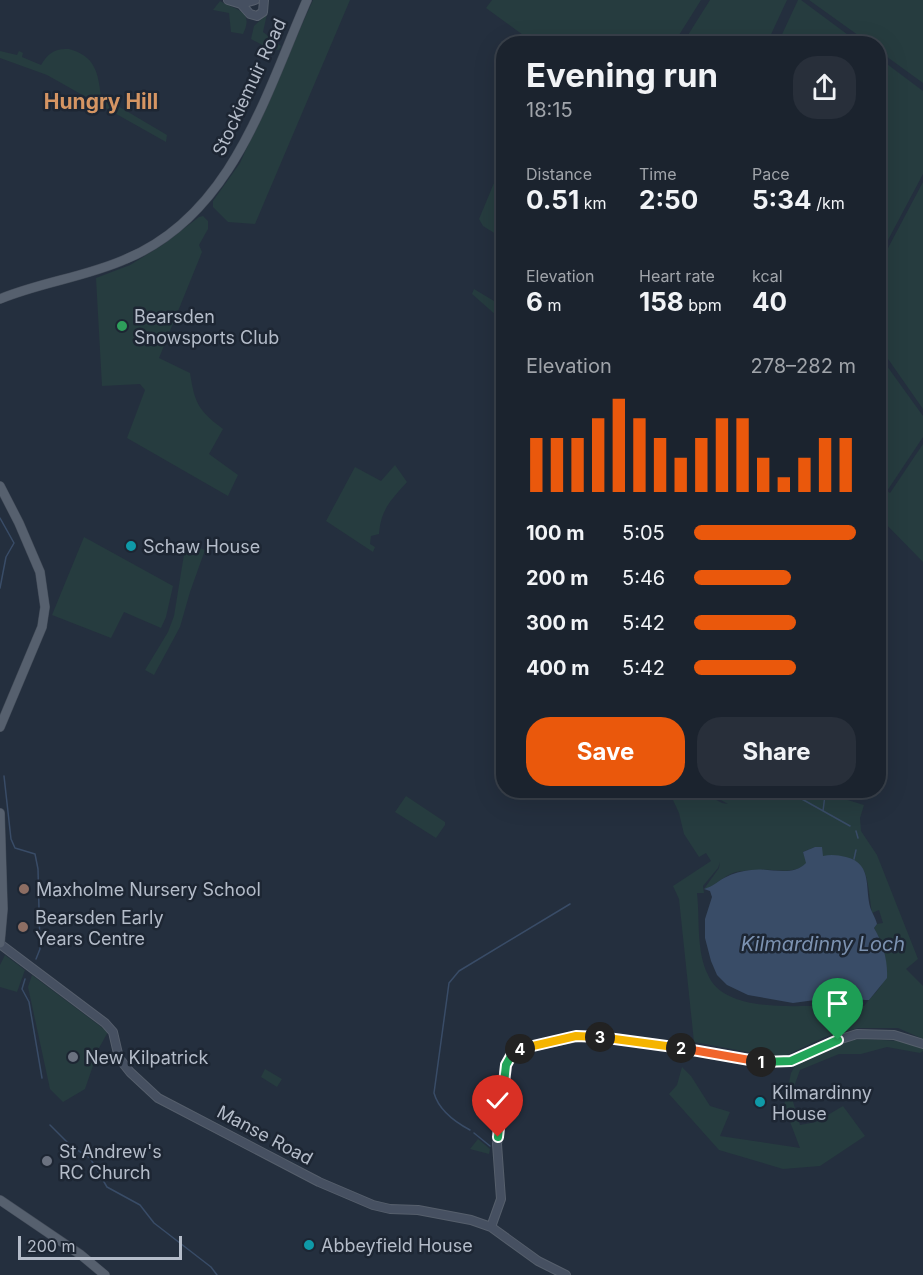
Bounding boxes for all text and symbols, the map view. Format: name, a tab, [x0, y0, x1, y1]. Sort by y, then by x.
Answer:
street label: Stockiemuir Road	[208, 15, 290, 159]
text: Evening run	[526, 55, 718, 95]
button: share	[793, 56, 856, 119]
district label: Hungry Hill	[44, 89, 158, 114]
text: 18:15	[526, 98, 573, 122]
text: Distance	[526, 164, 592, 184]
text: Time	[639, 164, 677, 184]
text: Pace	[752, 164, 790, 184]
text: 0.51	[526, 184, 579, 215]
text: 2:50	[639, 184, 698, 215]
text: 5:34	[752, 184, 812, 215]
text: km	[579, 193, 606, 213]
text: /km	[812, 193, 845, 213]
text: Elevation	[526, 266, 595, 286]
text: Heart rate	[639, 266, 715, 286]
text: kcal	[752, 266, 783, 286]
text: 6	[526, 286, 543, 317]
text: 158	[639, 286, 684, 317]
text: 40	[752, 286, 787, 317]
text: m	[543, 295, 561, 315]
text: bpm	[684, 295, 722, 315]
place label: Bearsden Snowsports Club	[134, 306, 279, 348]
marker: Bearsden Snowsports Club	[115, 319, 129, 333]
text: Elevation	[526, 354, 612, 378]
text: 278–282 m	[750, 354, 856, 378]
text: 100 m	[526, 521, 585, 545]
text: 5:05	[622, 521, 665, 545]
place label: Schaw House	[143, 536, 260, 557]
marker: Schaw House	[124, 539, 138, 553]
text: 200 m	[526, 566, 589, 590]
text: 5:46	[622, 566, 665, 590]
text: 300 m	[526, 611, 589, 635]
text: 5:42	[622, 611, 665, 635]
text: 400 m	[526, 656, 590, 680]
text: 5:42	[622, 656, 665, 680]
button: Save	[526, 717, 685, 786]
button: Share	[697, 717, 856, 786]
place label: Maxholme Nursery School	[36, 879, 261, 900]
marker: Maxholme Nursery School	[17, 882, 31, 896]
place label: Bearsden Early Years Centre	[35, 907, 164, 949]
marker: Bearsden Early Years Centre	[16, 920, 30, 934]
water label: Kilmardinny Loch	[741, 932, 905, 956]
pin	[812, 978, 863, 1040]
icon: arrive	[821, 987, 854, 1020]
pin: 3	[585, 1022, 615, 1052]
text: 3	[595, 1027, 605, 1047]
pin: 2	[666, 1033, 696, 1063]
pin: 4	[505, 1034, 535, 1064]
text: 2	[676, 1038, 686, 1058]
text: 4	[515, 1039, 525, 1059]
place label: New Kilpatrick	[85, 1047, 209, 1068]
pin: 1	[746, 1047, 776, 1077]
marker: New Kilpatrick	[66, 1050, 80, 1064]
text: 1	[758, 1052, 764, 1072]
pin	[472, 1075, 523, 1137]
place label: Kilmardinny House	[772, 1082, 872, 1124]
icon: check	[481, 1084, 514, 1117]
marker: Kilmardinny House	[753, 1095, 767, 1109]
street label: Manse Road	[214, 1101, 316, 1169]
place label: St Andrew's RC Church	[59, 1141, 162, 1183]
marker: St Andrew's RC Church	[40, 1154, 54, 1168]
scale bar	[18, 1233, 182, 1260]
place label: Abbeyfield House	[321, 1235, 473, 1256]
text: 200 m	[27, 1236, 75, 1256]
marker: Abbeyfield House	[302, 1238, 316, 1252]

